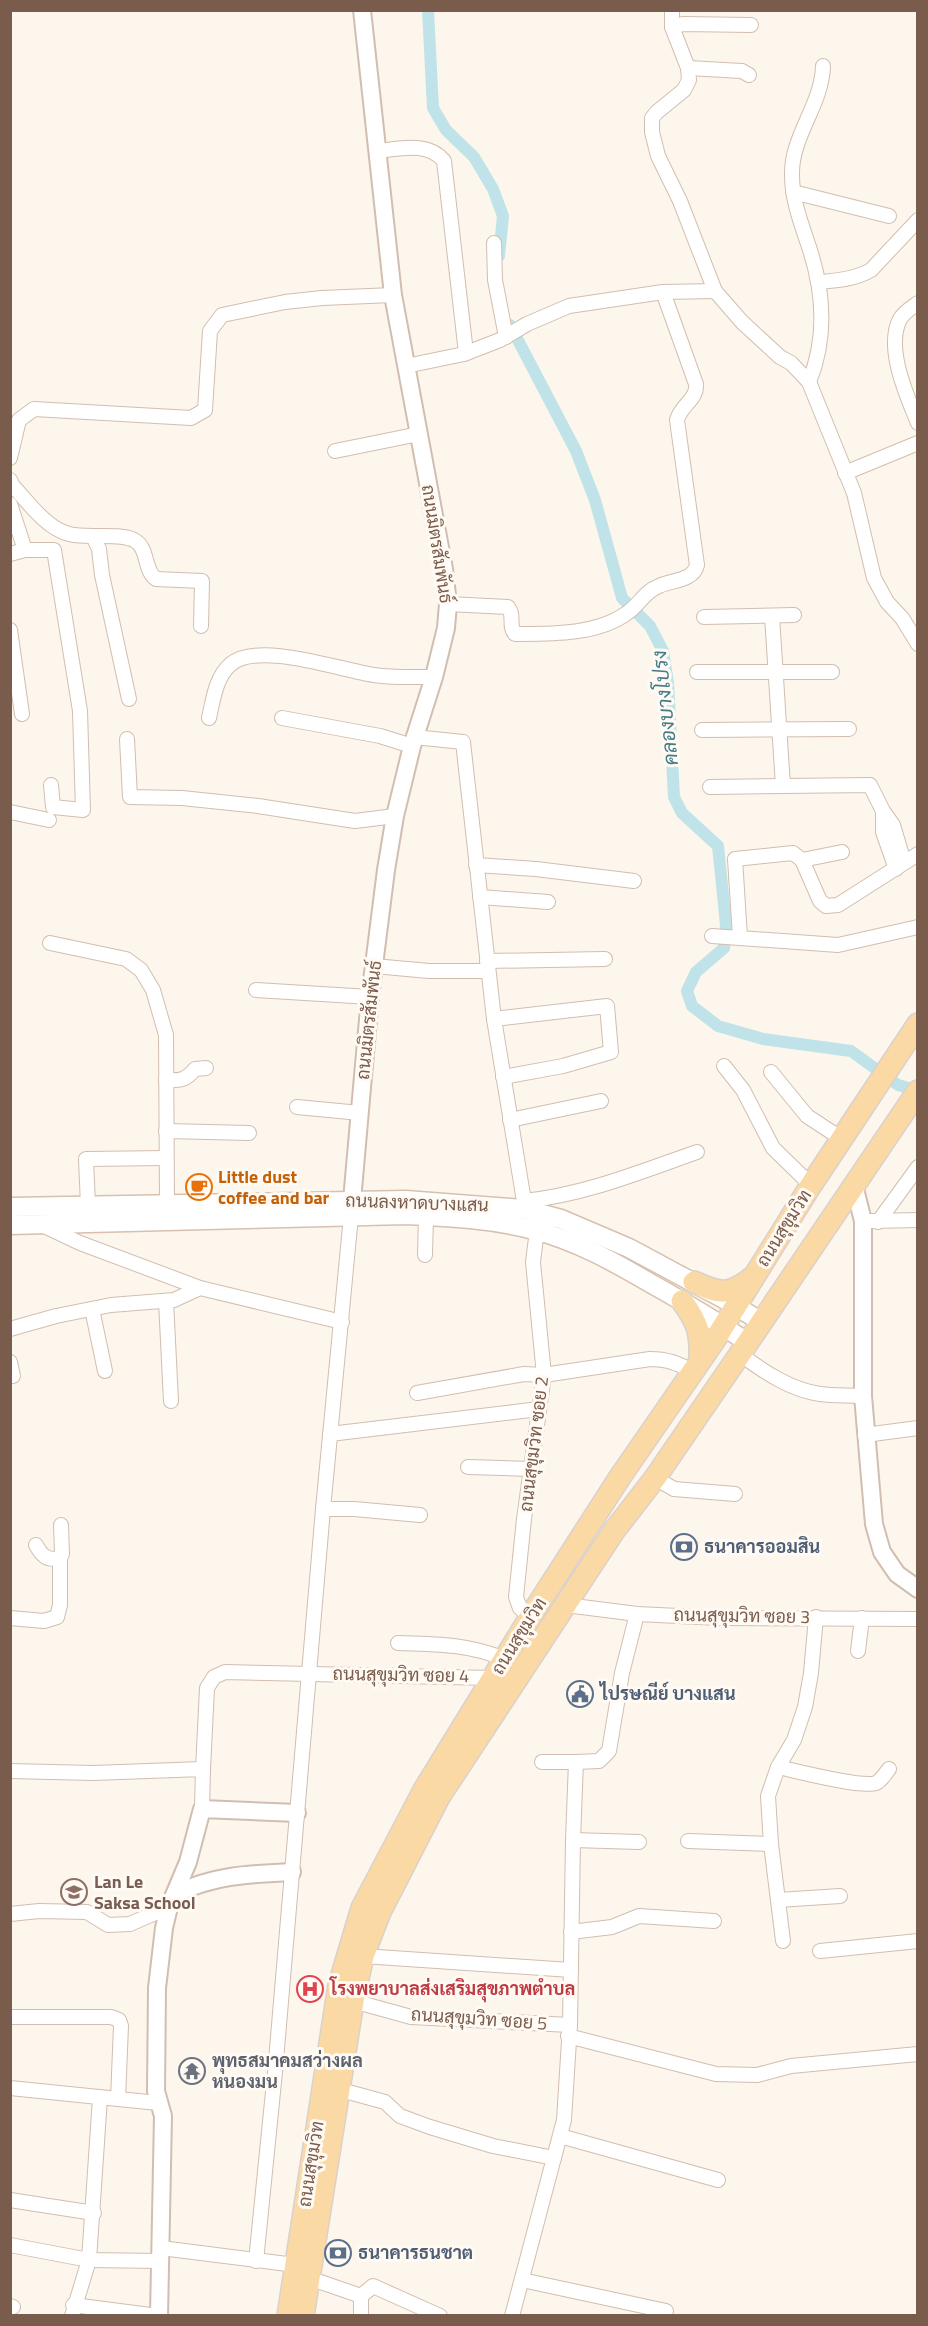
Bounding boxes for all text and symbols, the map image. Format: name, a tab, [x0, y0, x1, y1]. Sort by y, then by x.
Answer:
street label: ถนนมิตรสัมพันธ์	[415, 483, 460, 605]
water label: คลองบางโปรง	[643, 649, 686, 767]
street label: ถนนมิตรสัมพันธ์	[349, 959, 388, 1081]
place label: Little dust coffee and bar	[218, 1163, 330, 1211]
cafe icon: Little dust coffee and bar	[184, 1172, 214, 1202]
street label: ถนนสุขุมวิท	[749, 1184, 818, 1272]
street label: ถนนลงหาดบางแสน	[345, 1187, 489, 1218]
street label: ถนนสุขุมวิท ซอย 2	[512, 1375, 555, 1513]
bank icon: ธนาคารออมสิน	[669, 1532, 699, 1562]
place label: ธนาคารออมสิน	[704, 1533, 820, 1560]
street label: ถนนสุขุมวิท	[484, 1592, 553, 1680]
street label: ถนนสุขุมวิท ซอย 3	[673, 1601, 811, 1630]
street label: ถนนสุขุมวิท ซอย 4	[332, 1660, 470, 1689]
public building icon: ไปรษณีย์ บางแสน	[565, 1679, 595, 1709]
place label: ไปรษณีย์ บางแสน	[598, 1680, 736, 1707]
place label: Lan Le Saksa School	[94, 1868, 196, 1916]
school or university icon: Lan Le Saksa School	[59, 1877, 89, 1907]
hospital icon: โรงพยาบาลส่งเสริมสุขภาพตำบล	[295, 1974, 325, 2004]
place label: โรงพยาบาลส่งเสริมสุขภาพตำบล	[329, 1975, 575, 2003]
street label: ถนนสุขุมวิท ซอย 5	[410, 2000, 548, 2037]
place label: พุทธสมาคมสว่างผล หนองมน	[212, 2047, 363, 2095]
temple icon: พุทธสมาคมสว่างผล หนองมน	[177, 2056, 207, 2086]
street label: ถนนสุขุมวิท	[290, 2119, 331, 2209]
bank icon: ธนาคารธนชาต	[323, 2238, 353, 2268]
place label: ธนาคารธนชาต	[358, 2239, 473, 2266]

